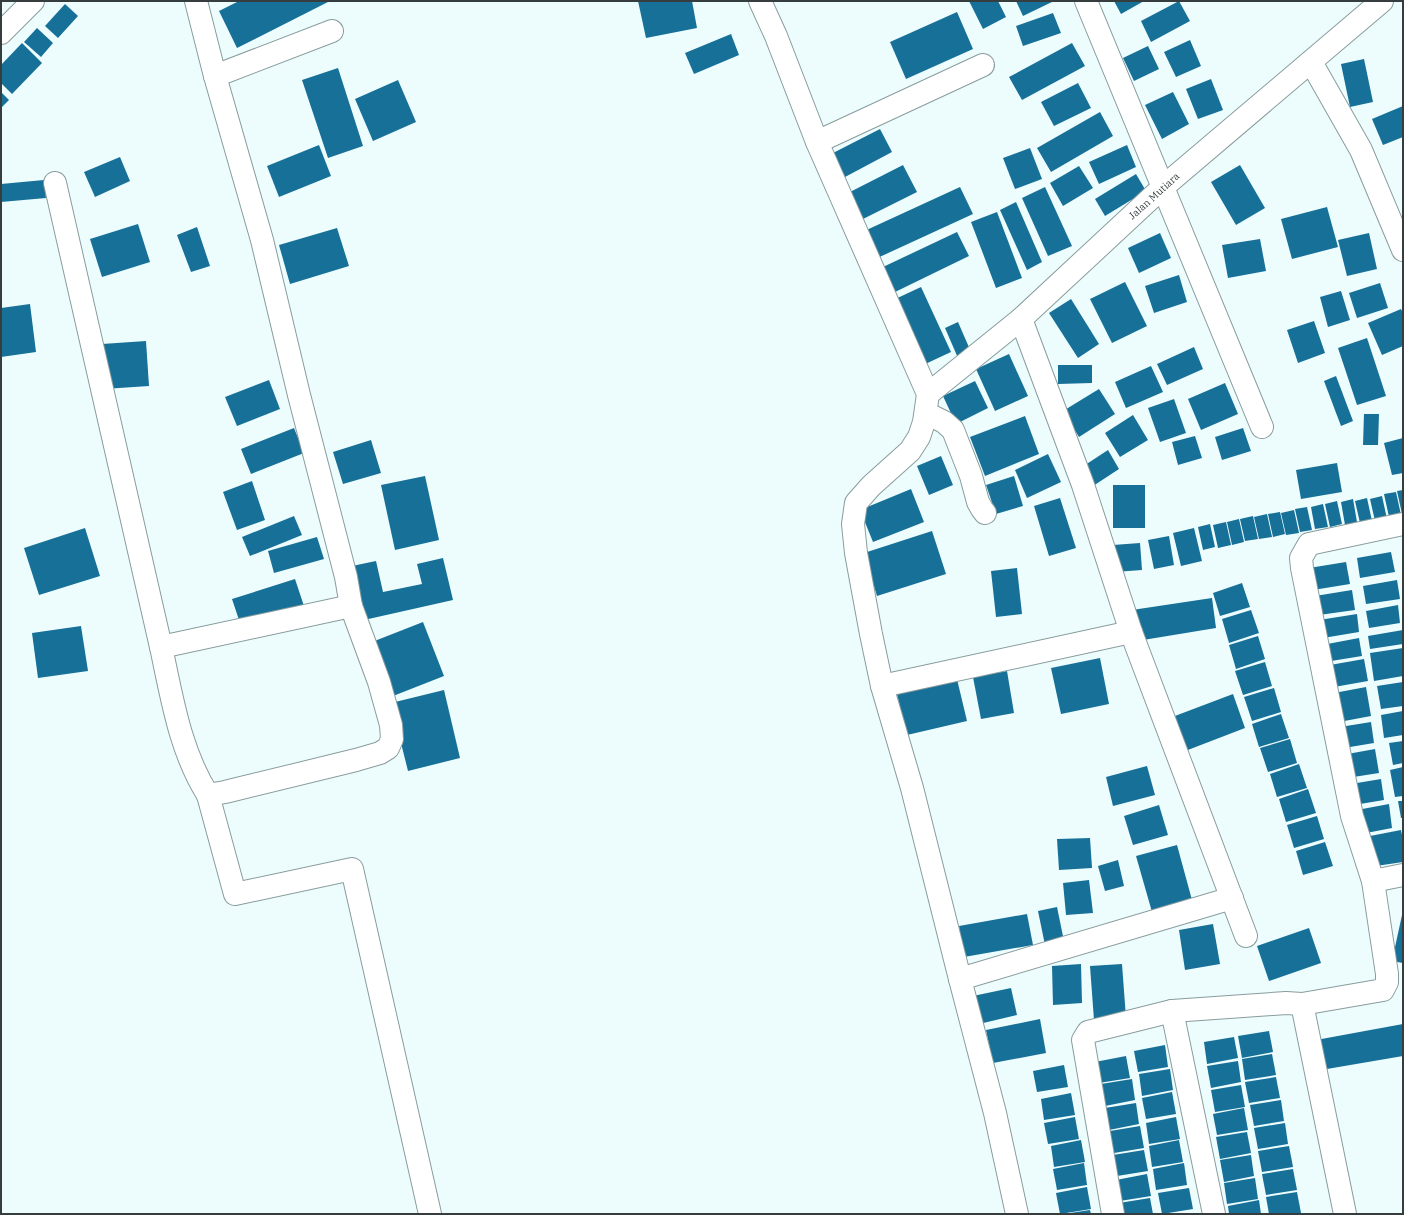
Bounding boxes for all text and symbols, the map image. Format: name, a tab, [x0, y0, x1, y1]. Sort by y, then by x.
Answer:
street label: Jalan Mutiara	[1126, 169, 1183, 222]

